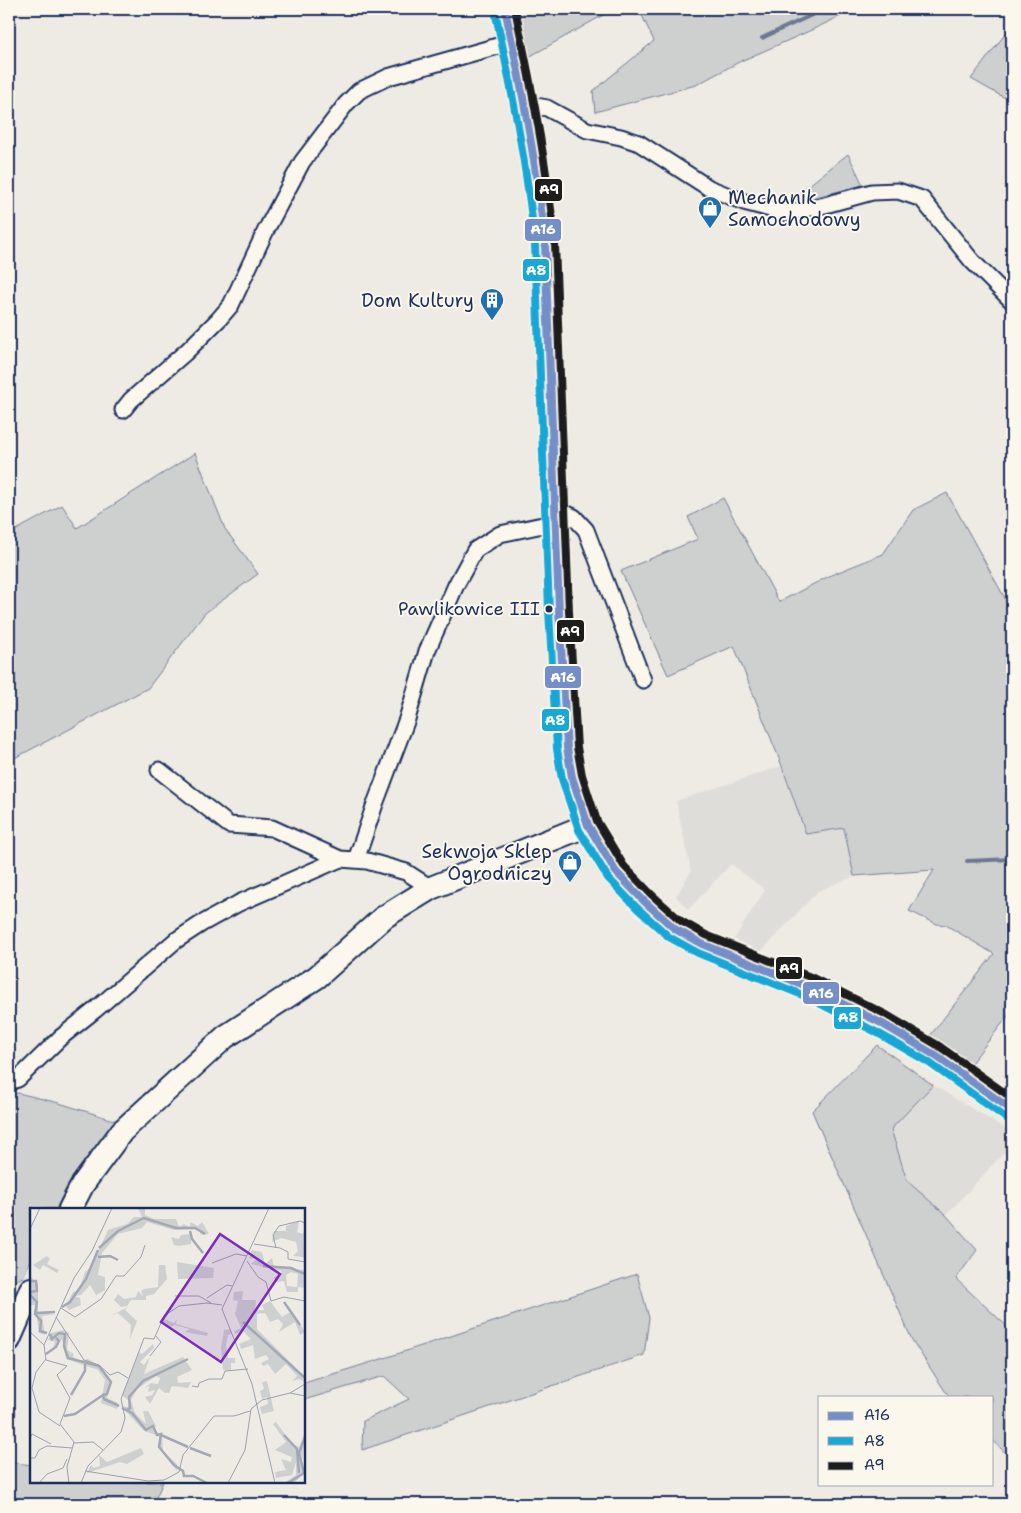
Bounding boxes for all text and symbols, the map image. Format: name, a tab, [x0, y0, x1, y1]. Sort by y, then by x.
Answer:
line badge: A9	[534, 178, 563, 202]
text: A9	[539, 180, 559, 198]
place label: Mechanik Samochodowy	[728, 185, 861, 232]
shop icon: Mechanik Samochodowy	[697, 195, 723, 229]
line badge: A16	[524, 218, 562, 242]
text: A16	[530, 220, 556, 238]
line badge: A8	[522, 258, 550, 282]
text: A8	[526, 261, 546, 279]
building icon: Dom Kultury	[479, 287, 505, 321]
place label: Dom Kultury	[361, 288, 474, 313]
place label: Pawlikowice III	[398, 597, 540, 621]
marker: Pawlikowice III	[544, 604, 554, 614]
line badge: A9	[556, 619, 585, 643]
text: A9	[560, 622, 580, 640]
line badge: A16	[544, 665, 582, 689]
text: A16	[550, 668, 576, 686]
line badge: A8	[541, 708, 570, 732]
text: A8	[545, 711, 565, 729]
place label: Sekwoja Sklep Ogrodniczy	[421, 839, 552, 886]
shop icon: Sekwoja Sklep Ogrodniczy	[557, 849, 583, 883]
line badge: A9	[775, 956, 803, 980]
text: A9	[779, 959, 799, 977]
line badge: A16	[802, 981, 840, 1005]
text: A16	[808, 984, 834, 1002]
line badge: A8	[833, 1006, 862, 1030]
text: A8	[838, 1008, 858, 1026]
inset map	[30, 1208, 305, 1483]
legend	[818, 1396, 994, 1486]
text: A16	[864, 1405, 890, 1425]
text: A8	[864, 1431, 885, 1451]
text: A9	[864, 1455, 885, 1475]

